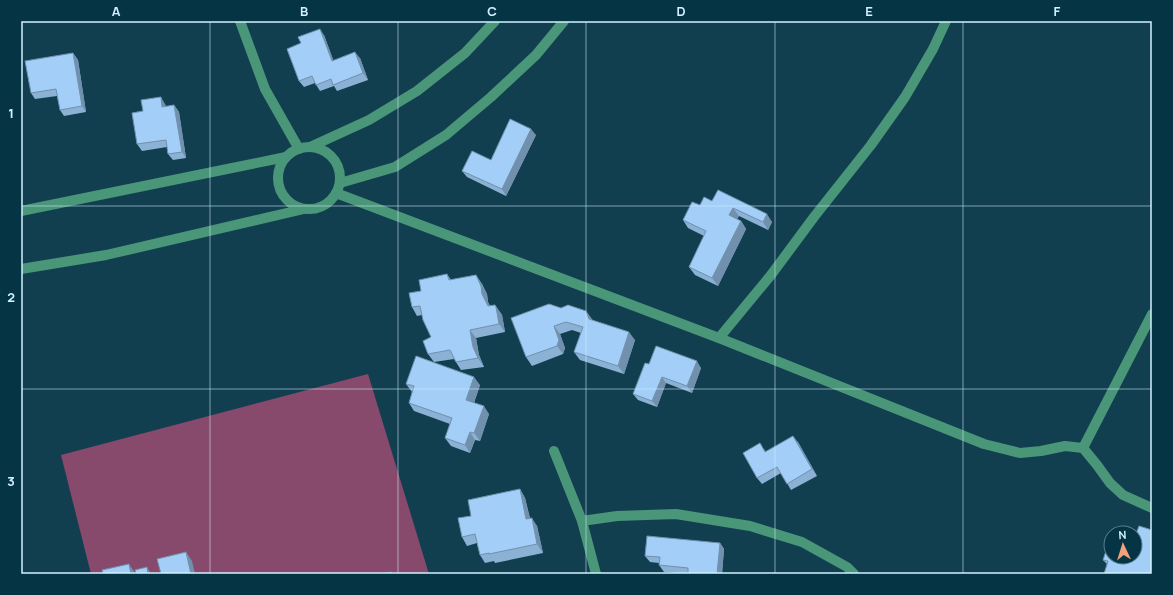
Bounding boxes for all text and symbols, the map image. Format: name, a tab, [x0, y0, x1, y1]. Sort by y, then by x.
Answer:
text: A	[112, 2, 121, 20]
text: B	[300, 2, 308, 20]
text: C	[487, 2, 497, 20]
text: D	[676, 2, 686, 20]
text: E	[865, 2, 873, 20]
text: F	[1054, 2, 1061, 20]
text: 1	[8, 104, 14, 122]
text: 2	[7, 288, 15, 306]
text: 3	[7, 472, 15, 490]
north arrow	[1103, 525, 1143, 565]
text: N	[1118, 527, 1127, 542]

